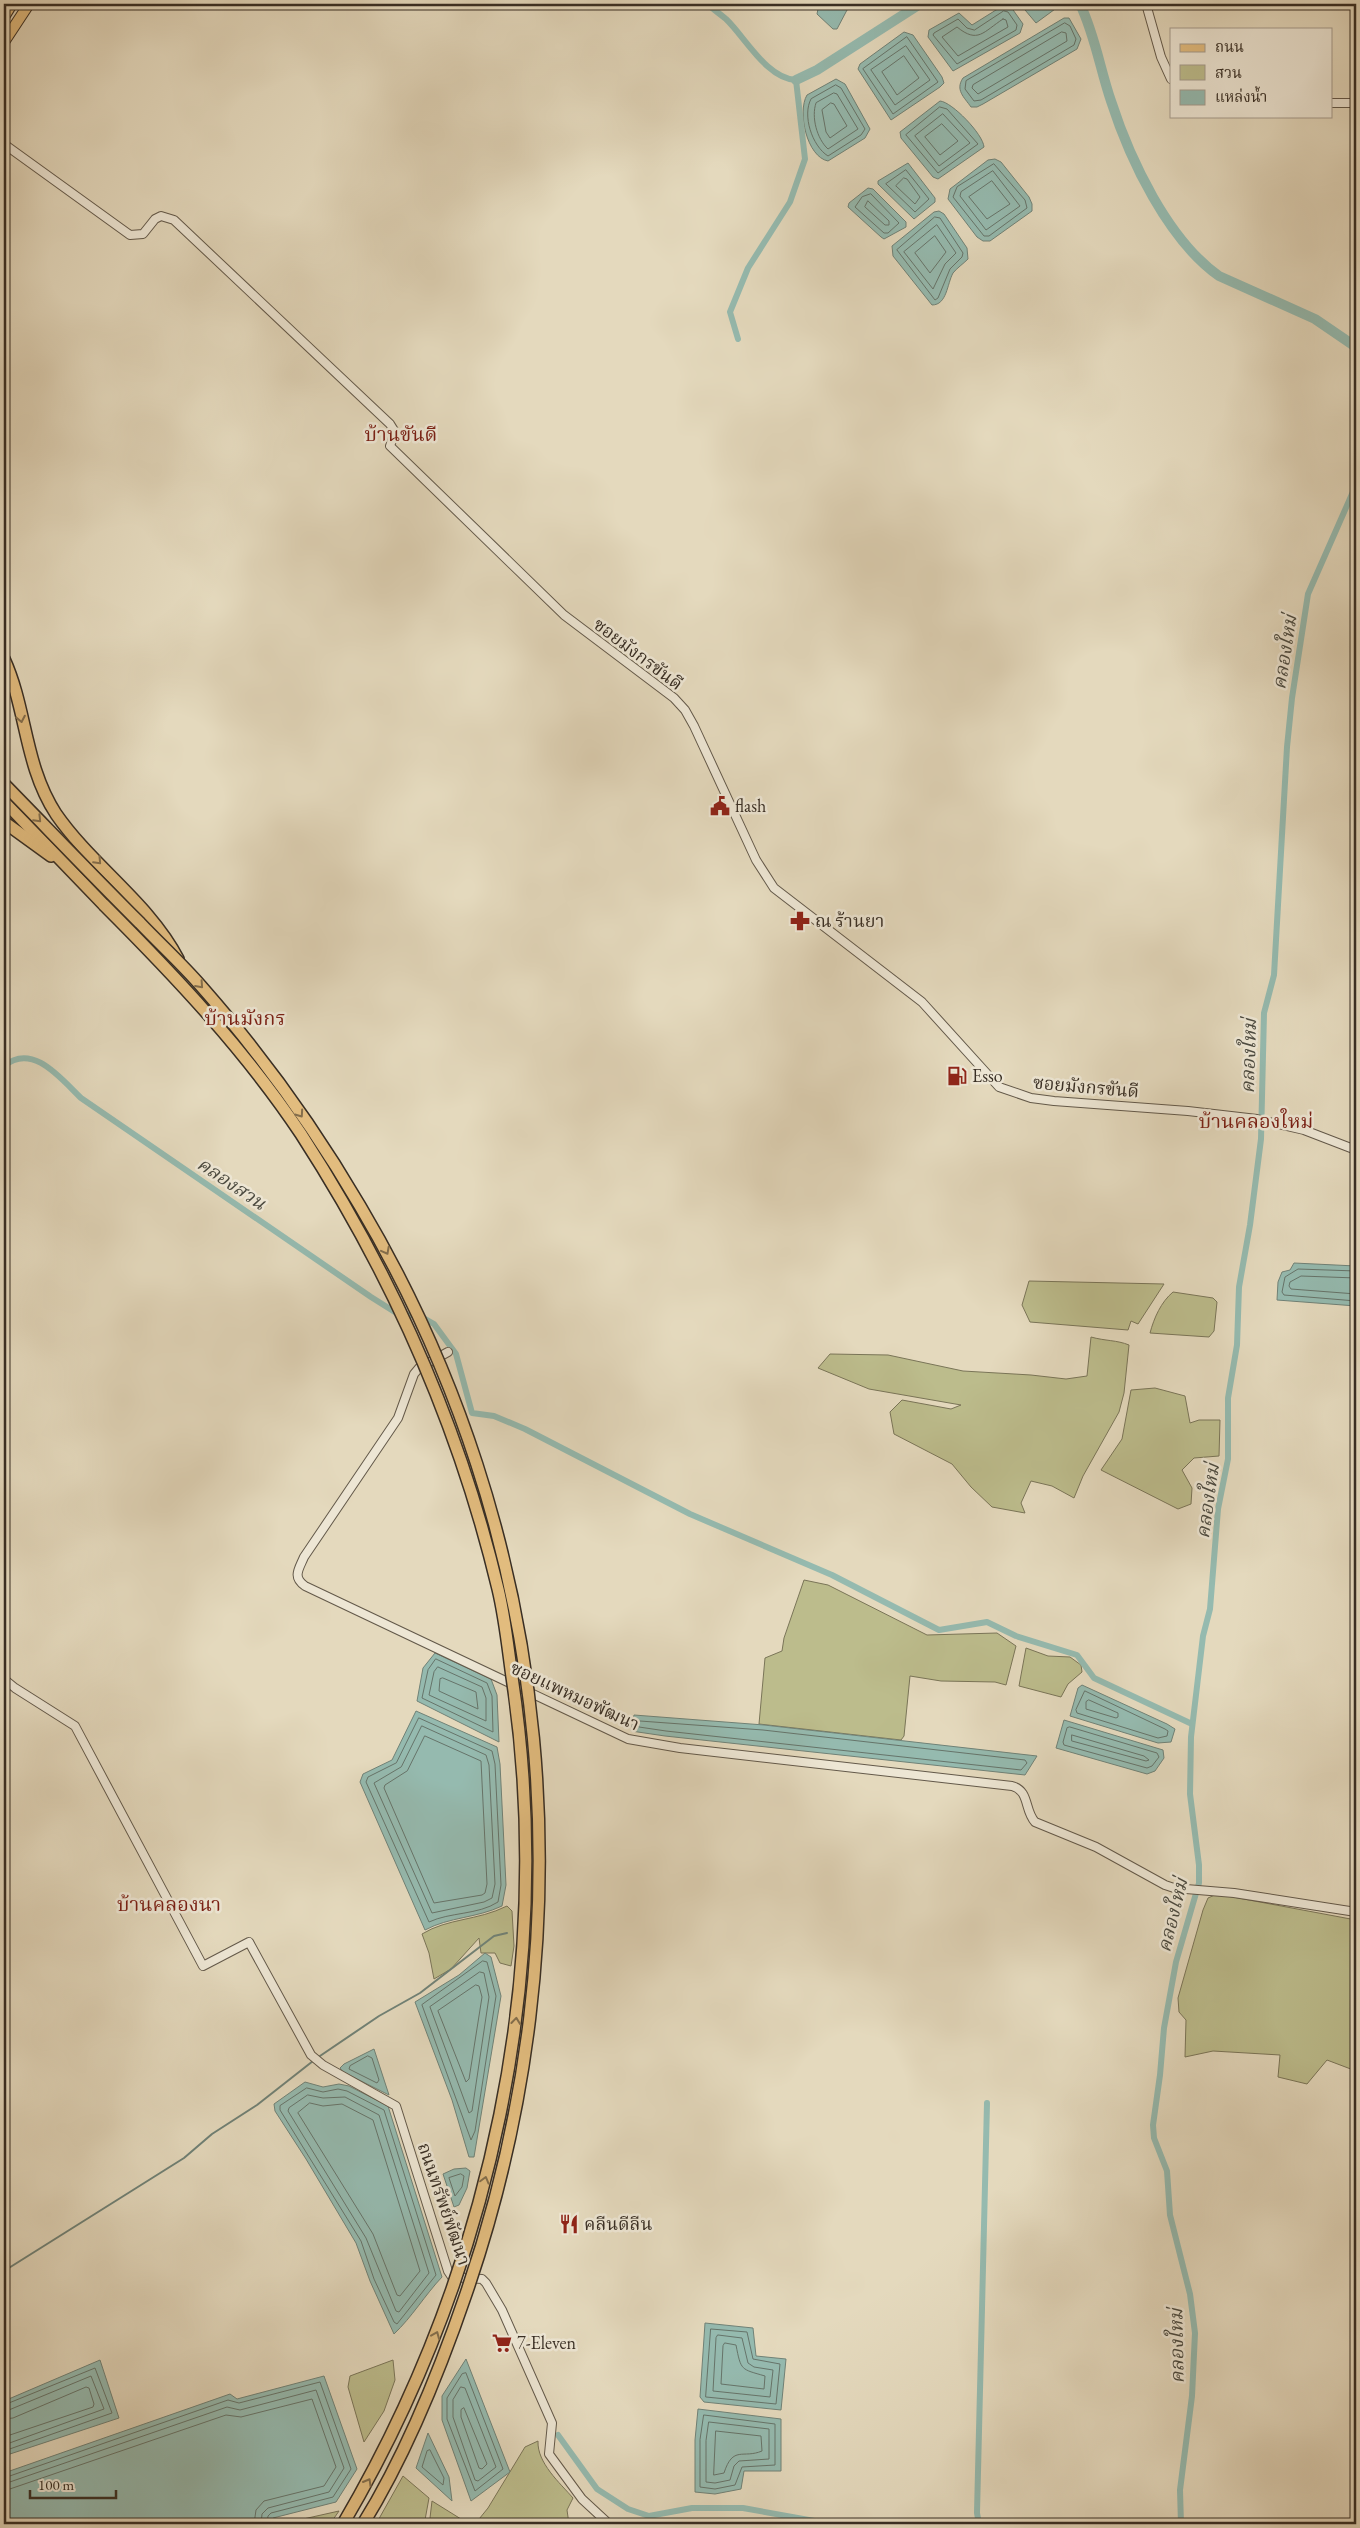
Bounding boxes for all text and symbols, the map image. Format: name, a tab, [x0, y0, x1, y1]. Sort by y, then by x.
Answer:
legend	[1170, 28, 1332, 118]
text: ถนน	[1215, 37, 1244, 56]
text: สวน	[1215, 63, 1242, 82]
text: แหล่งน้ำ	[1215, 86, 1267, 106]
district label: บ้านขันดี	[365, 421, 437, 447]
water label: คลองใหม่	[1265, 610, 1303, 691]
street label: ซอยมังกรขันดี	[589, 612, 688, 695]
one-way arrow	[16, 715, 26, 724]
place label: flash	[735, 794, 766, 817]
public building icon: flash	[709, 795, 731, 817]
one-way arrow	[32, 813, 41, 822]
one-way arrow	[92, 855, 101, 864]
place label: ณ ร้านยา	[815, 909, 884, 932]
pharmacy icon: ณ ร้านยา	[789, 910, 811, 932]
one-way arrow	[194, 980, 203, 989]
district label: บ้านมังกร	[205, 1005, 285, 1031]
water label: คลองใหม่	[1234, 1015, 1262, 1094]
place label: Esso	[972, 1064, 1003, 1087]
fuel station icon: Esso	[946, 1065, 968, 1087]
street label: ซอยมังกรขันดี	[1032, 1070, 1140, 1103]
one-way arrow	[294, 1108, 303, 1117]
district label: บ้านคลองใหม่	[1199, 1108, 1313, 1134]
water label: คลองสวน	[192, 1151, 271, 1216]
one-way arrow	[380, 1246, 390, 1255]
water label: คลองใหม่	[1189, 1459, 1226, 1540]
street label: ซอยแพหมอพัฒนา	[507, 1656, 643, 1736]
water label: คลองใหม่	[1150, 1873, 1194, 1955]
district label: บ้านคลองนา	[117, 1891, 221, 1917]
one-way arrow	[510, 2016, 521, 2024]
street label: ถนนทรัพย์พัฒนา	[413, 2139, 476, 2268]
one-way arrow	[479, 2176, 490, 2184]
place label: คลีนดีลีน	[584, 2212, 652, 2235]
restaurant icon: คลีนดีลีน	[558, 2213, 580, 2235]
water label: คลองใหม่	[1162, 2305, 1190, 2384]
one-way arrow	[430, 2331, 440, 2340]
place label: 7-Eleven	[517, 2331, 577, 2354]
supermarket icon: 7-Eleven	[491, 2332, 513, 2354]
scale bar	[30, 2468, 116, 2500]
text: 100 m	[38, 2475, 75, 2494]
one-way arrow	[361, 2479, 371, 2488]

